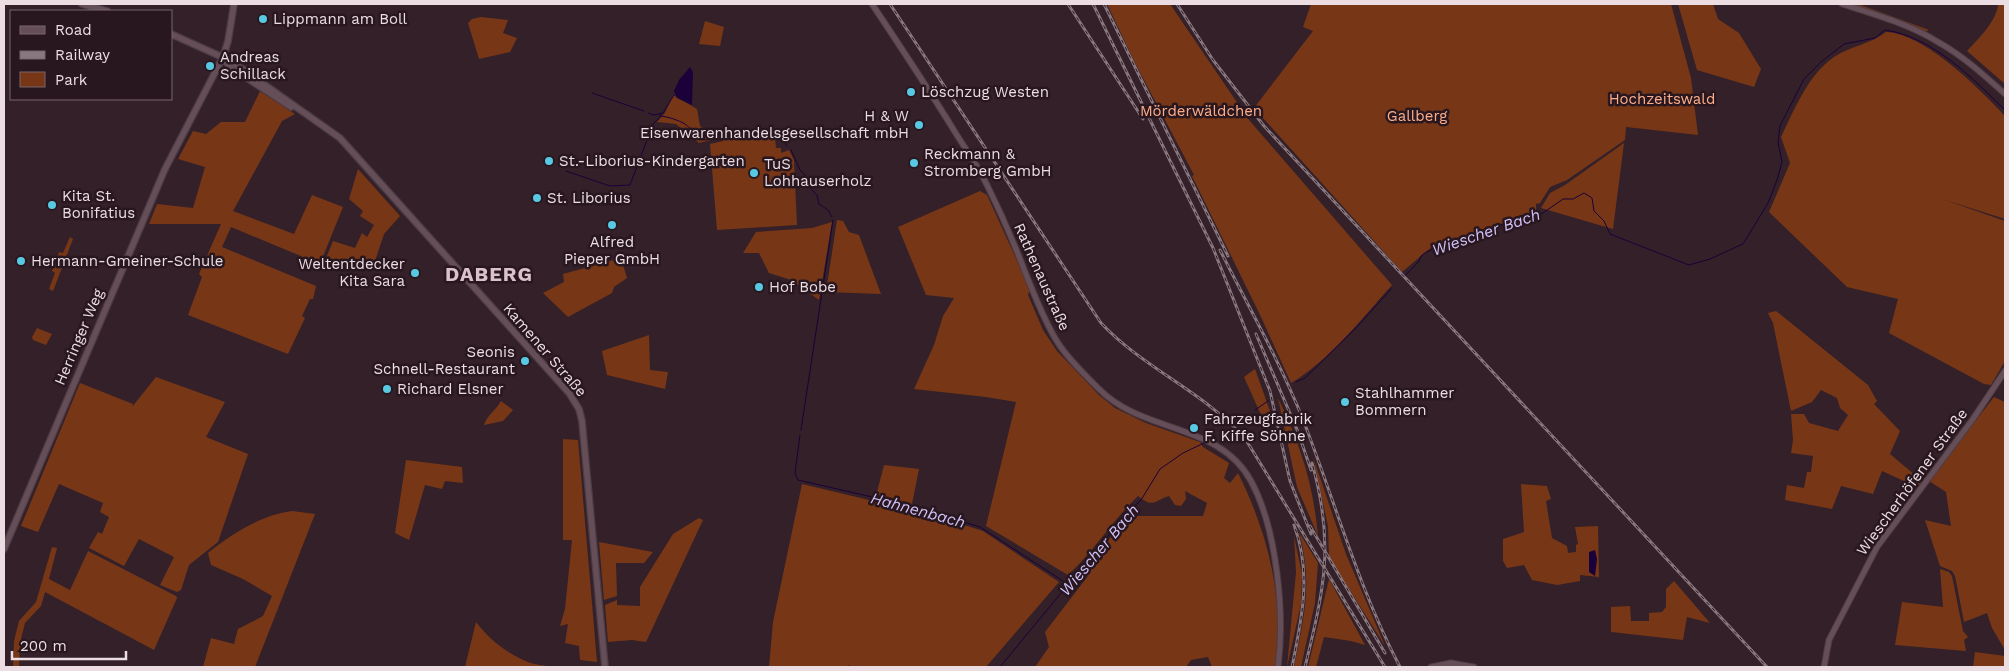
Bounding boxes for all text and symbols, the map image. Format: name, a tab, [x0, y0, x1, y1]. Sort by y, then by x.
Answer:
legend	[10, 10, 172, 100]
place label: Lippmann am Boll	[273, 10, 408, 28]
marker: Lippmann am Boll	[257, 13, 269, 25]
text: Road	[55, 21, 92, 39]
text: Railway	[55, 46, 110, 64]
place label: Andreas Schillack	[220, 48, 286, 83]
marker: Andreas Schillack	[204, 60, 216, 72]
text: Park	[55, 71, 88, 89]
place label: Löschzug Westen	[921, 83, 1049, 101]
marker: Löschzug Westen	[905, 86, 917, 98]
park label: Hochzeitswald	[1609, 90, 1715, 108]
park label: Mörderwäldchen	[1140, 102, 1262, 120]
place label: H & W Eisenwarenhandelsgesellschaft mbH	[640, 107, 909, 142]
park label: Gallberg	[1387, 107, 1447, 125]
marker: H & W Eisenwarenhandelsgesellschaft mbH	[913, 119, 925, 131]
place label: Reckmann & Stromberg GmbH	[924, 145, 1051, 180]
place label: St.-Liborius-Kindergarten	[559, 152, 745, 170]
marker: St.-Liborius-Kindergarten	[543, 155, 555, 167]
place label: TuS Lohhauserholz	[764, 155, 872, 190]
marker: Reckmann & Stromberg GmbH	[908, 157, 920, 169]
marker: TuS Lohhauserholz	[748, 167, 760, 179]
place label: Kita St. Bonifatius	[62, 187, 135, 222]
place label: St. Liborius	[547, 189, 631, 207]
marker: St. Liborius	[531, 192, 543, 204]
marker: Kita St. Bonifatius	[46, 199, 58, 211]
water label: Wiescher Bach	[1429, 205, 1543, 259]
marker: Alfred Pieper GmbH	[606, 219, 618, 231]
street label: Rathenaustraße	[1010, 220, 1074, 334]
place label: Alfred Pieper GmbH	[564, 233, 660, 268]
place label: Hermann-Gmeiner-Schule	[31, 252, 224, 270]
marker: Hermann-Gmeiner-Schule	[15, 255, 27, 267]
place label: Weltentdecker Kita Sara	[298, 255, 406, 290]
district label: DABERG	[445, 262, 533, 286]
marker: Weltentdecker Kita Sara	[409, 267, 421, 279]
place label: Hof Bobe	[769, 278, 836, 296]
marker: Hof Bobe	[753, 281, 765, 293]
street label: Herringer Weg	[51, 286, 107, 388]
street label: Kamener Straße	[499, 300, 591, 400]
place label: Seonis Schnell-Restaurant	[373, 343, 516, 378]
marker: Seonis Schnell-Restaurant	[519, 355, 531, 367]
place label: Richard Elsner	[397, 380, 504, 398]
marker: Richard Elsner	[381, 383, 393, 395]
place label: Stahlhammer Bommern	[1355, 384, 1454, 419]
marker: Stahlhammer Bommern	[1339, 396, 1351, 408]
street label: Wiescherhöfener Straße	[1853, 405, 1971, 559]
place label: Fahrzeugfabrik F. Kiffe Söhne	[1204, 410, 1313, 445]
marker: Fahrzeugfabrik F. Kiffe Söhne	[1188, 422, 1200, 434]
water label: Hahnenbach	[869, 488, 967, 532]
water label: Wiescher Bach	[1055, 501, 1143, 599]
scale bar	[12, 628, 126, 660]
text: 200 m	[20, 637, 67, 655]

